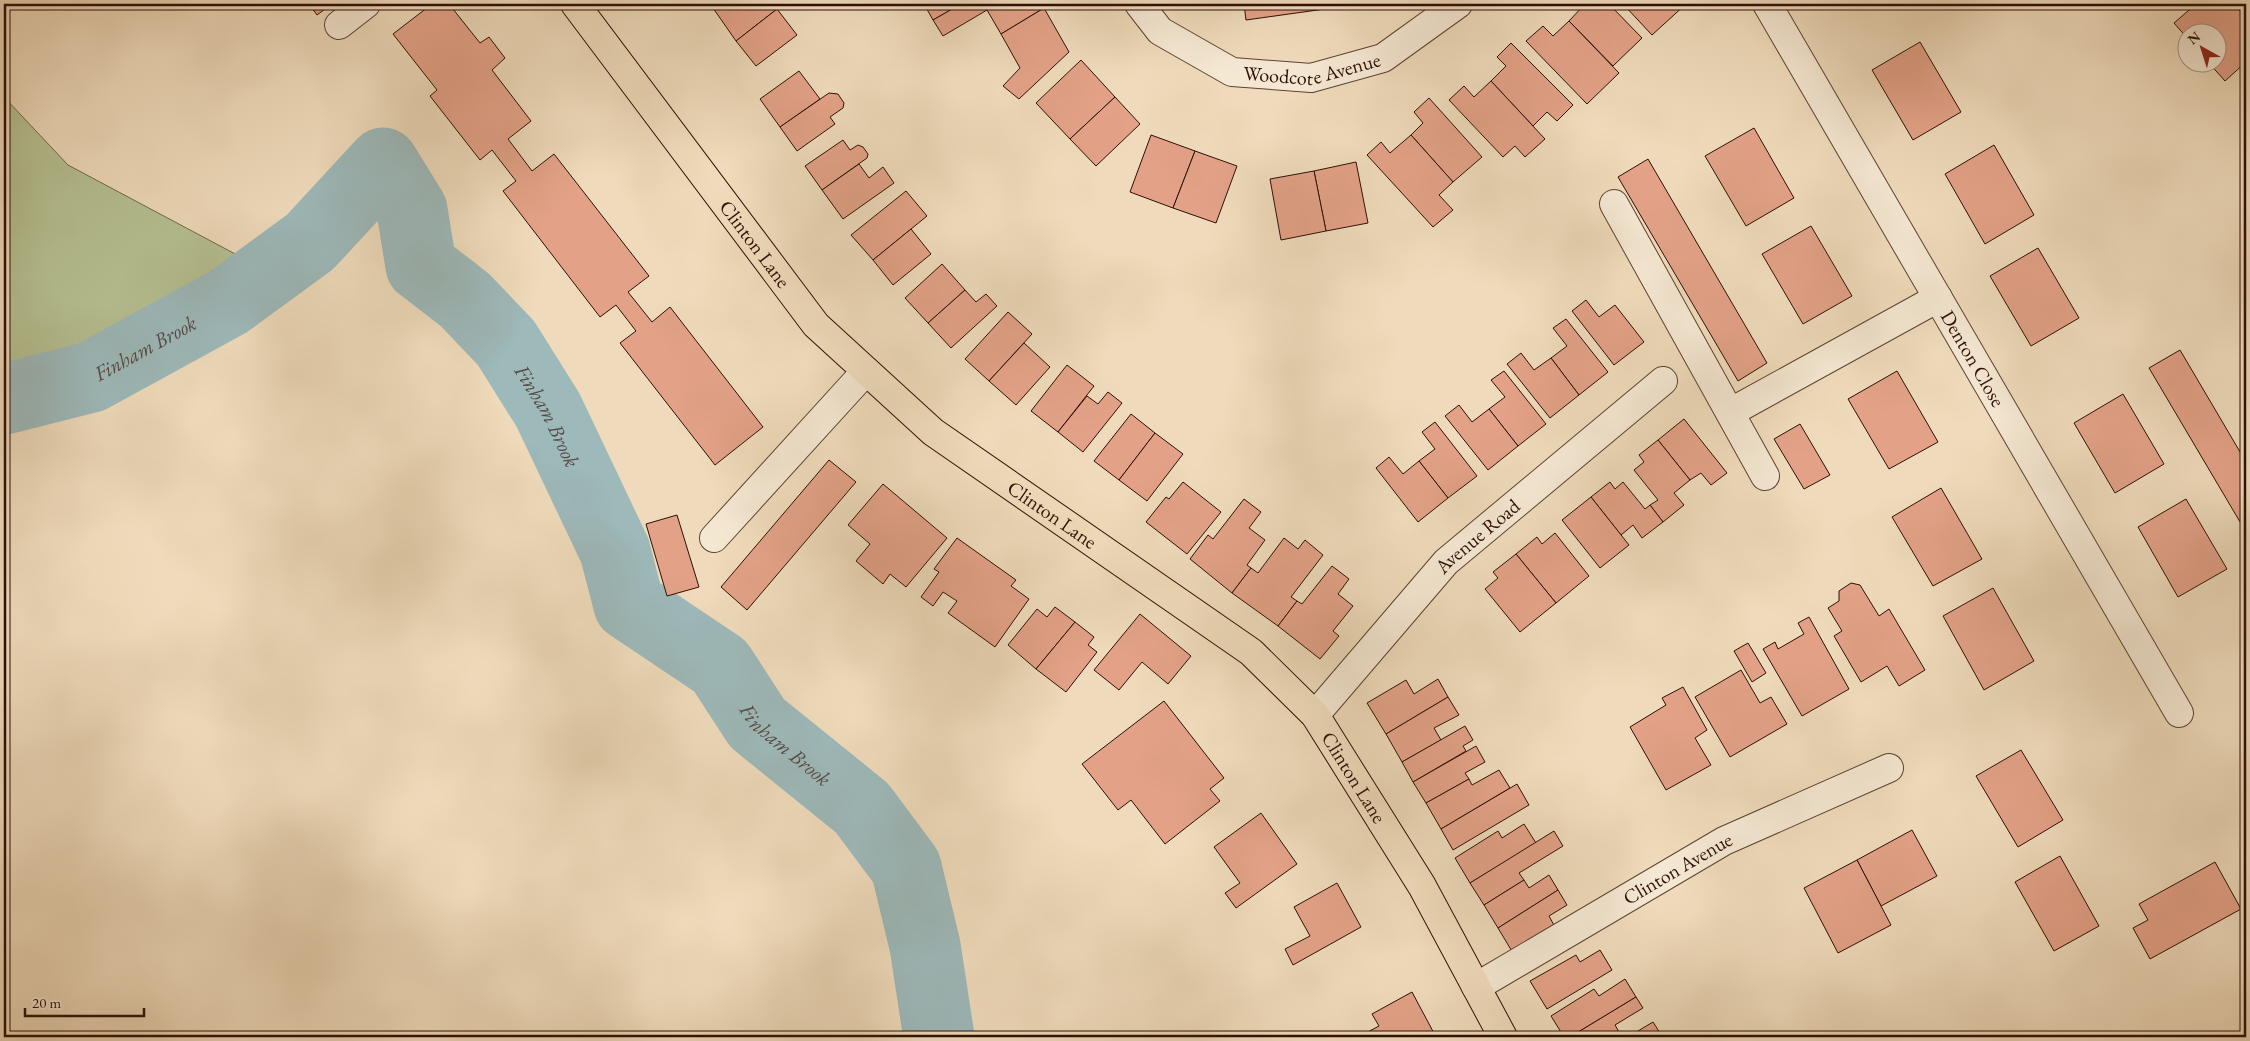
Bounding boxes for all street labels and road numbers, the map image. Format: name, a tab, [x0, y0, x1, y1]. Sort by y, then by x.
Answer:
street label: Woodcote Avenue	[1242, 46, 1383, 91]
street label: Clinton Lane	[714, 195, 797, 293]
street label: Denton Close	[1935, 306, 2011, 412]
street label: Clinton Lane	[1002, 474, 1102, 555]
street label: Avenue Road	[1428, 492, 1526, 580]
street label: Clinton Lane	[1316, 727, 1393, 828]
street label: Clinton Avenue	[1618, 826, 1736, 911]

